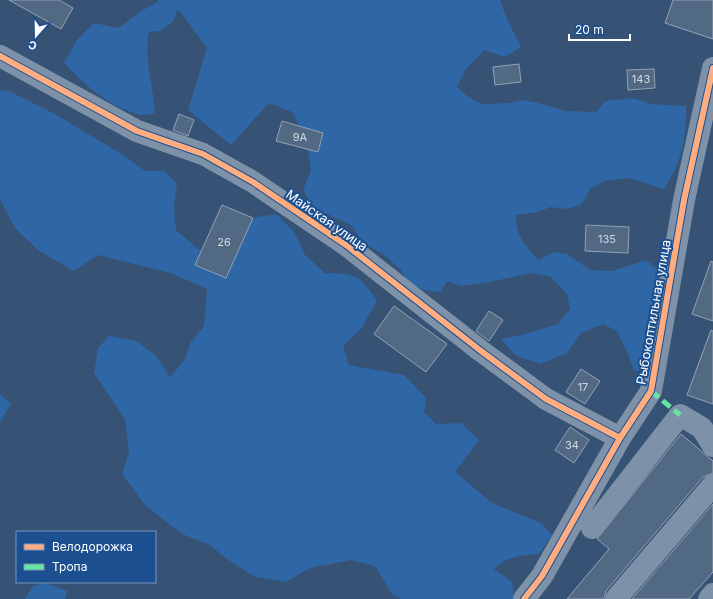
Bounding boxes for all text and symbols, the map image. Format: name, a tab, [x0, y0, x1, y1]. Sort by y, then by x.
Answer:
north arrow	[16, 16, 56, 56]
scale bar	[569, 16, 630, 42]
text: 20 m	[575, 22, 604, 37]
text: С	[26, 37, 39, 53]
house number: 143	[632, 72, 650, 86]
house number: 9А	[293, 130, 308, 144]
street label: Майская улица	[283, 186, 371, 254]
house number: 135	[598, 232, 616, 246]
house number: 26	[217, 235, 231, 249]
street label: Рыбокоптильная улица	[632, 238, 674, 386]
house number: 17	[578, 380, 588, 394]
house number: 34	[565, 438, 579, 452]
legend	[16, 531, 156, 583]
text: Велодорожка	[52, 539, 133, 554]
text: Тропа	[52, 559, 87, 574]

